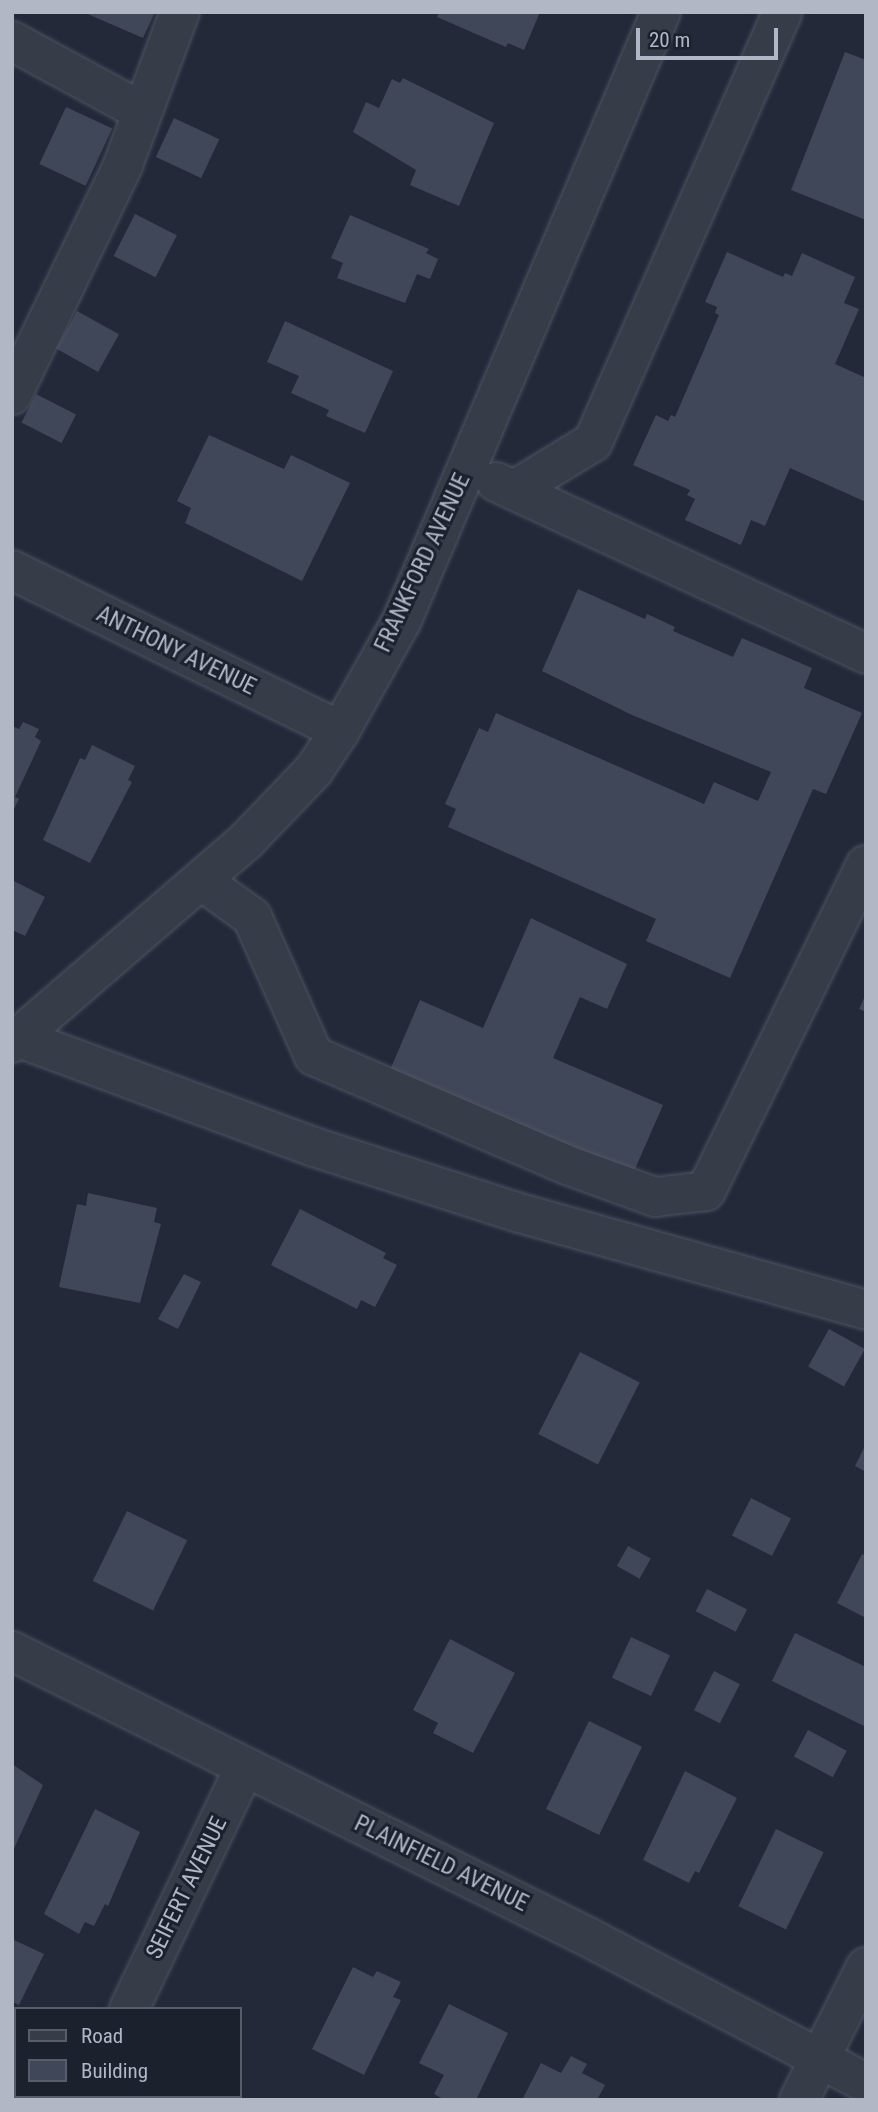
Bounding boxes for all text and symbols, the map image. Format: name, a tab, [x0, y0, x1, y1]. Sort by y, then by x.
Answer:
scale bar	[640, 14, 782, 58]
text: 20 m	[649, 28, 690, 52]
street label: FRANKFORD AVENUE	[369, 469, 477, 657]
street label: ANTHONY AVENUE	[92, 601, 260, 701]
street label: PLAINFIELD AVENUE	[350, 1810, 532, 1918]
street label: SEIFERT AVENUE	[141, 1812, 233, 1964]
legend	[14, 2007, 242, 2098]
text: Road	[81, 2024, 123, 2048]
text: Building	[81, 2059, 148, 2083]

